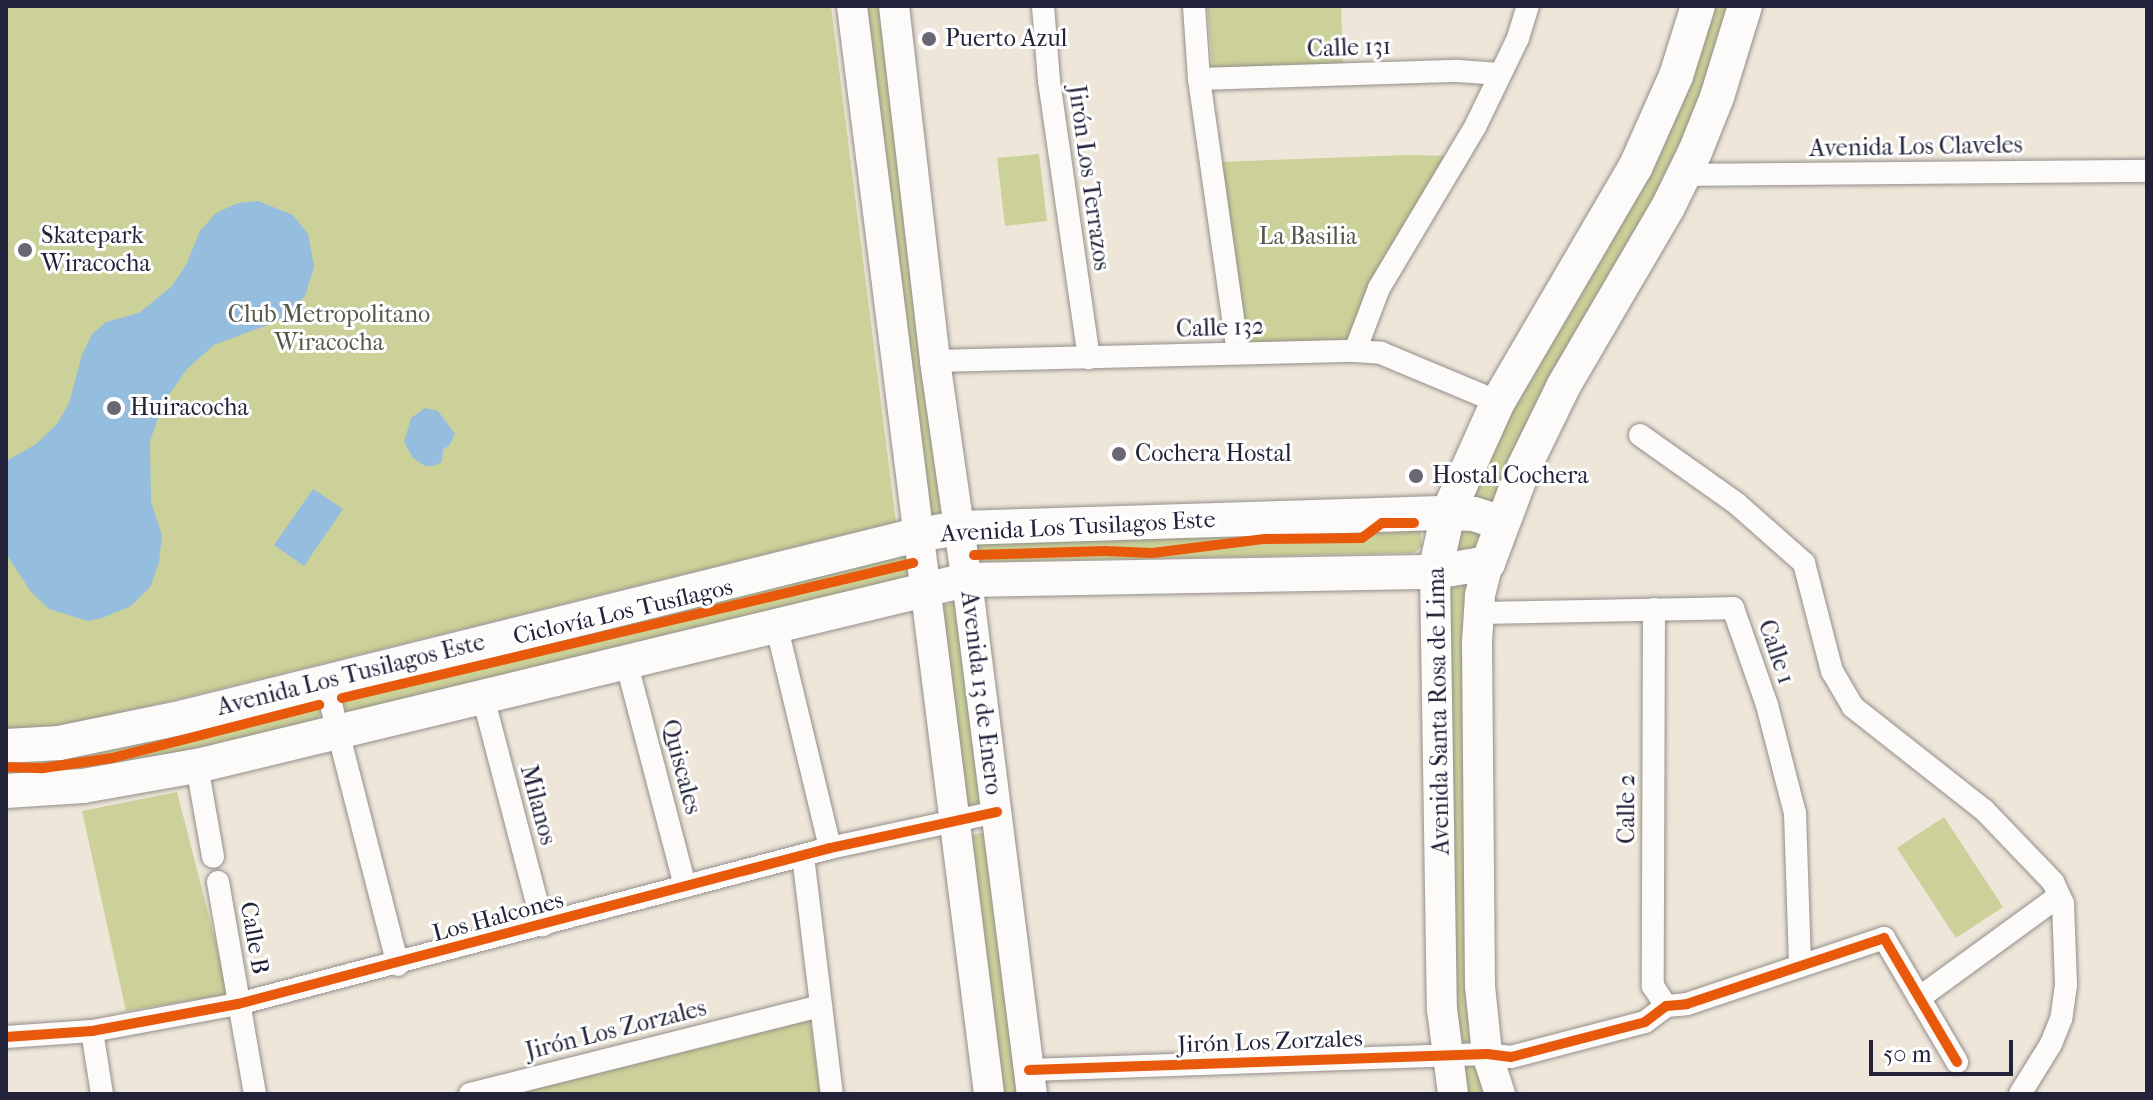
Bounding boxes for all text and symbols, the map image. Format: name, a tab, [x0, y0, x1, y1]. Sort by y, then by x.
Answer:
place label: Puerto Azul	[945, 25, 1067, 53]
marker: Puerto Azul	[920, 30, 938, 48]
street label: Calle 131	[1306, 32, 1392, 64]
street label: Jirón Los Terrazos	[1062, 83, 1116, 273]
street label: Avenida Los Claveles	[1809, 131, 2023, 163]
place label: Skatepark Wiracocha	[41, 222, 151, 278]
park label: La Basilia	[1259, 223, 1357, 251]
marker: Skatepark Wiracocha	[16, 241, 34, 259]
park label: Club Metropolitano Wiracocha	[228, 301, 430, 357]
street label: Calle 132	[1175, 312, 1265, 344]
place label: Huiracocha	[130, 394, 249, 422]
marker: Huiracocha	[105, 399, 123, 417]
place label: Cochera Hostal	[1135, 440, 1292, 468]
marker: Cochera Hostal	[1110, 445, 1128, 463]
place label: Hostal Cochera	[1432, 462, 1589, 490]
marker: Hostal Cochera	[1407, 467, 1425, 485]
street label: Avenida Los Tusilagos Este	[940, 505, 1216, 549]
street label: Avenida Santa Rosa de Lima	[1422, 567, 1456, 855]
street label: Ciclovía Los Tusílagos	[510, 573, 736, 651]
street label: Avenida 13 de Enero	[954, 590, 1008, 796]
street label: Calle 1	[1752, 616, 1800, 688]
street label: Avenida Los Tusilagos Este	[214, 628, 488, 722]
street label: Quiscales	[655, 716, 707, 818]
street label: Milanos	[514, 762, 562, 848]
street label: Calle 2	[1613, 774, 1641, 844]
street label: Los Halcones	[429, 886, 567, 948]
street label: Calle B	[233, 900, 275, 976]
street label: Jirón Los Zorzales	[523, 994, 709, 1066]
street label: Jirón Los Zorzales	[1177, 1024, 1363, 1060]
scale bar	[1873, 1024, 2017, 1074]
text: 50 m	[1883, 1040, 1932, 1068]

